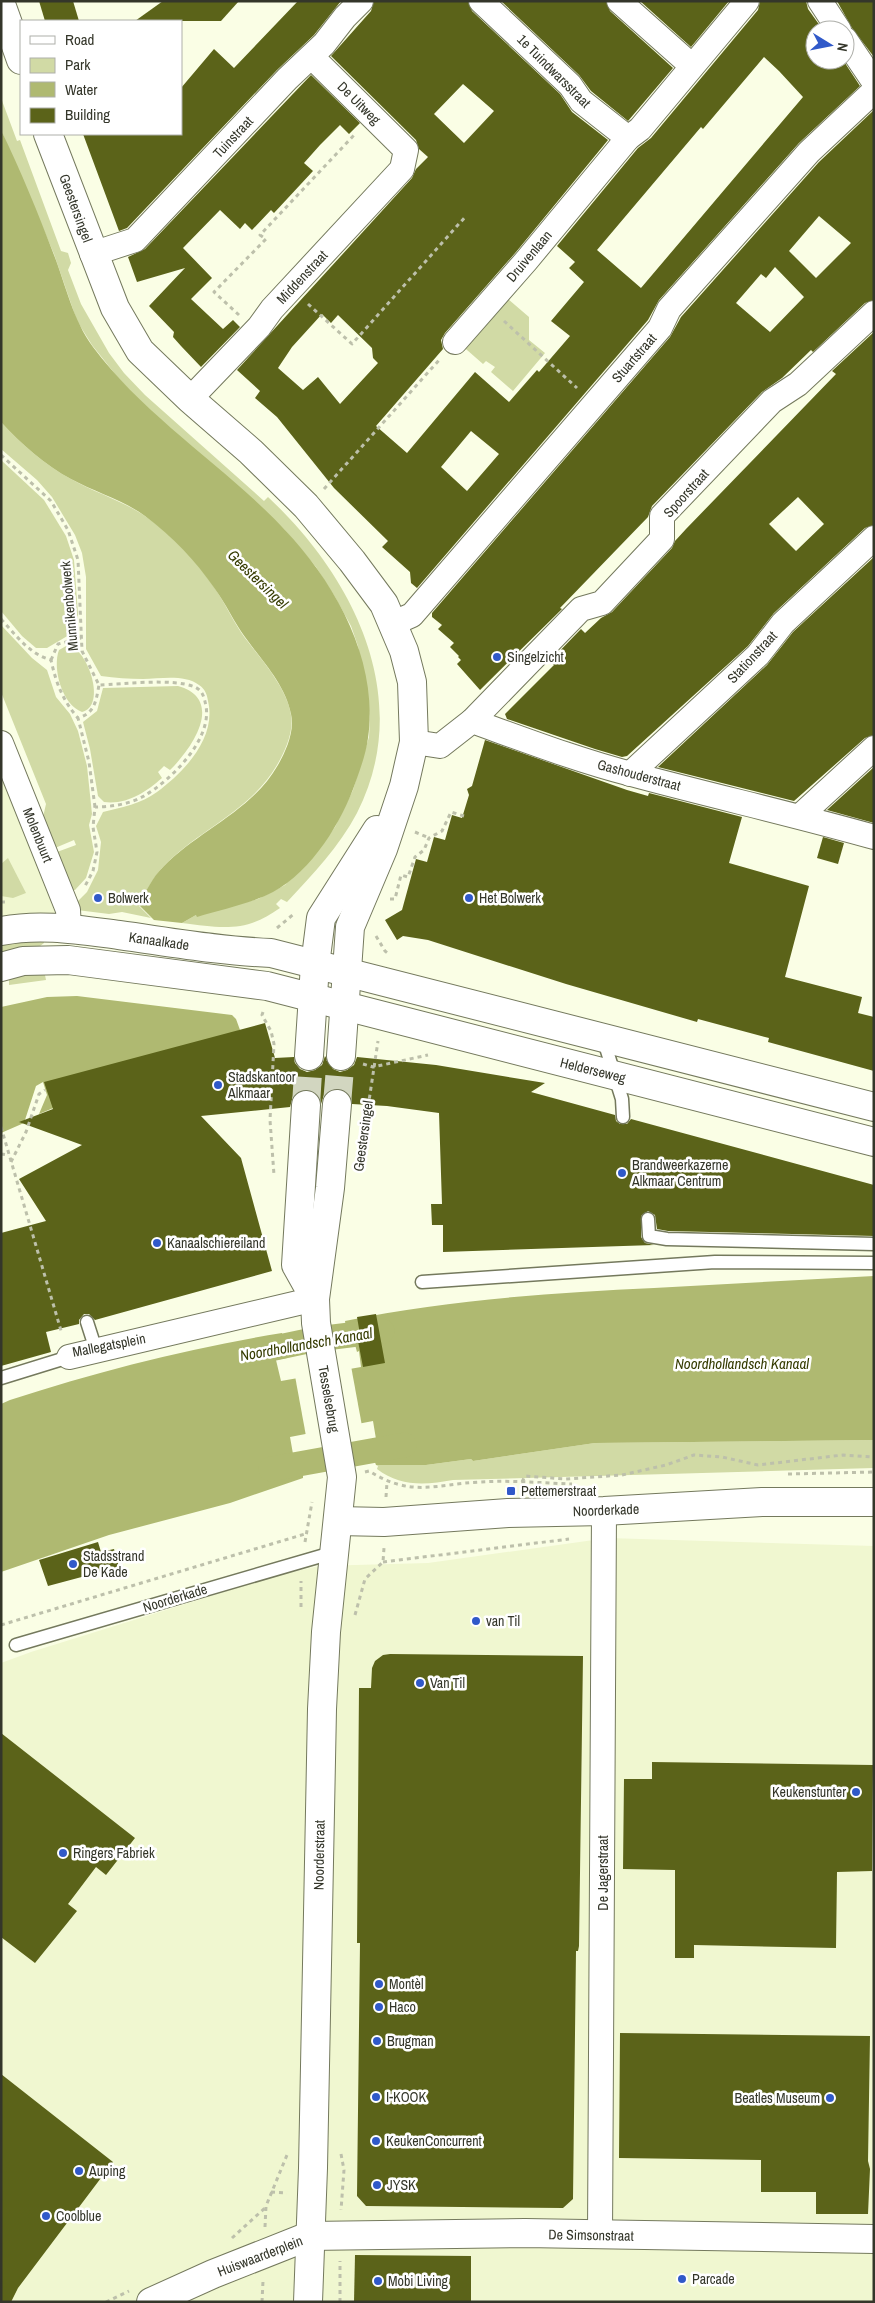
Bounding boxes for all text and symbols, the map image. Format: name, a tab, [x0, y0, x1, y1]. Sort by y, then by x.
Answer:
legend	[20, 20, 182, 135]
north arrow	[805, 20, 855, 70]
text: Road	[65, 29, 94, 50]
street label: 1e Tuindwarsstraat	[513, 30, 595, 112]
text: N	[833, 42, 852, 53]
text: Park	[65, 54, 91, 75]
street label: De Uitweg	[334, 78, 385, 129]
text: Water	[65, 79, 97, 100]
text: Building	[65, 104, 110, 125]
street label: Tuinstraat	[209, 112, 257, 162]
street label: Geestersingel	[55, 171, 97, 245]
street label: Druivenlaan	[502, 227, 556, 285]
street label: Middenstraat	[273, 246, 331, 308]
street label: Stuartstraat	[608, 330, 660, 386]
street label: Spoorstraat	[659, 465, 713, 521]
water label: Geestersingel	[223, 545, 293, 613]
street label: Munnikenbolwerk	[56, 560, 82, 652]
street label: Stationstraat	[723, 627, 781, 687]
place label: Singelzicht	[507, 648, 564, 666]
marker: Singelzicht	[491, 651, 503, 663]
street label: Gashouderstraat	[595, 755, 683, 795]
street label: Molenbuurt	[19, 805, 57, 865]
place label: Bolwerk	[108, 889, 149, 907]
place label: Het Bolwerk	[479, 889, 541, 907]
marker: Bolwerk	[92, 892, 104, 904]
marker: Het Bolwerk	[463, 892, 475, 904]
street label: Kanaalkade	[128, 928, 190, 954]
street label: Helderseweg	[558, 1053, 628, 1087]
place label: Stadskantoor Alkmaar	[227, 1068, 296, 1102]
marker: Stadskantoor Alkmaar	[212, 1079, 224, 1091]
street label: Geestersingel	[349, 1099, 377, 1173]
place label: Brandweerkazerne Alkmaar Centrum	[631, 1156, 728, 1190]
marker: Brandweerkazerne Alkmaar Centrum	[616, 1167, 628, 1179]
place label: Kanaalschiereiland	[167, 1234, 265, 1252]
marker: Kanaalschiereiland	[151, 1237, 163, 1249]
water label: Noordhollandsch Kanaal	[238, 1322, 374, 1366]
street label: Mallegatsplein	[71, 1329, 147, 1361]
water label: Noordhollandsch Kanaal	[675, 1353, 809, 1374]
street label: Tesselsebrug	[314, 1364, 344, 1434]
place label: Pettemerstraat	[521, 1482, 596, 1500]
marker: Pettemerstraat	[505, 1485, 517, 1497]
street label: Noorderkade	[573, 1500, 639, 1520]
place label: Stadsstrand De Kade	[83, 1547, 144, 1581]
marker: Stadsstrand De Kade	[67, 1558, 79, 1570]
street label: Noorderkade	[141, 1580, 209, 1616]
place label: van Til	[486, 1612, 520, 1630]
marker: van Til	[470, 1615, 482, 1627]
place label: Van Til	[430, 1674, 465, 1692]
marker: Van Til	[414, 1677, 426, 1689]
place label: Keukenstunter	[772, 1783, 846, 1801]
marker: Keukenstunter	[850, 1786, 862, 1798]
street label: Noorderstraat	[309, 1820, 329, 1890]
street label: De Jagerstraat	[594, 1835, 612, 1911]
place label: Ringers Fabriek	[73, 1844, 155, 1862]
marker: Ringers Fabriek	[57, 1847, 69, 1859]
place label: Montèl	[389, 1975, 423, 1993]
marker: Montèl	[373, 1978, 385, 1990]
place label: Haco	[389, 1998, 416, 2016]
marker: Haco	[373, 2001, 385, 2013]
place label: Brugman	[387, 2032, 434, 2050]
marker: Brugman	[371, 2035, 383, 2047]
place label: I-KOOK	[386, 2088, 427, 2106]
place label: Beatles Museum	[735, 2089, 820, 2107]
marker: I-KOOK	[370, 2091, 382, 2103]
marker: Beatles Museum	[824, 2092, 836, 2104]
place label: KeukenConcurrent	[386, 2132, 482, 2150]
marker: KeukenConcurrent	[370, 2135, 382, 2147]
place label: Auping	[88, 2162, 126, 2180]
marker: Auping	[73, 2165, 85, 2177]
place label: JYSK	[387, 2176, 416, 2194]
marker: JYSK	[371, 2179, 383, 2191]
place label: Coolblue	[56, 2207, 101, 2225]
marker: Coolblue	[40, 2210, 52, 2222]
street label: De Simsonstraat	[548, 2225, 634, 2245]
street label: Huiswaarderplein	[215, 2231, 305, 2281]
place label: Parcade	[692, 2270, 735, 2288]
place label: Mobi Living	[388, 2272, 449, 2290]
marker: Parcade	[676, 2273, 688, 2285]
marker: Mobi Living	[372, 2275, 384, 2287]

